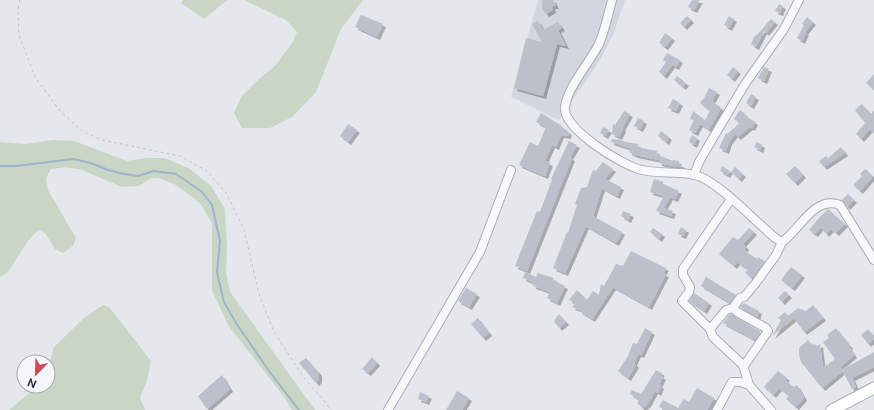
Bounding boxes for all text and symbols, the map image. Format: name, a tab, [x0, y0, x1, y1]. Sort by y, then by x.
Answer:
north arrow	[16, 354, 56, 394]
text: N	[26, 376, 38, 390]

